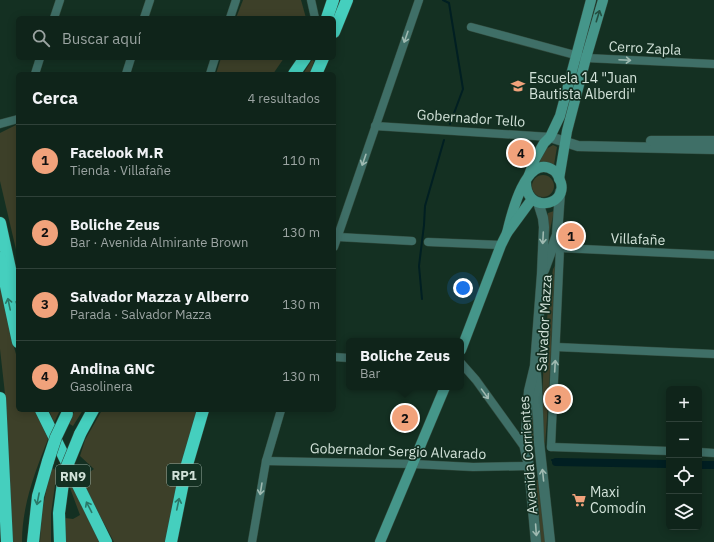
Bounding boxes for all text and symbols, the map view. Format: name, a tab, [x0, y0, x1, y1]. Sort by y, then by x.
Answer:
one-way arrow	[595, 9, 602, 22]
search box	[16, 16, 336, 60]
icon: search	[30, 27, 52, 49]
text: Buscar aquí	[62, 29, 141, 48]
one-way arrow	[402, 31, 410, 43]
street label: Cerro Zapla	[608, 37, 682, 59]
one-way arrow	[618, 56, 631, 63]
place label: Escuela 14 "Juan Bautista Alberdi"	[529, 69, 637, 103]
school or university icon: Escuela 14 "Juan Bautista Alberdi"	[510, 78, 526, 94]
text: Cerca	[32, 87, 78, 109]
text: 4 resultados	[247, 90, 320, 107]
street label: Gobernador Tello	[416, 105, 526, 131]
pin: 4	[508, 138, 534, 168]
text: Facelook M.R	[70, 143, 164, 162]
text: 1	[41, 152, 49, 169]
text: 110 m	[282, 152, 320, 169]
one-way arrow	[359, 153, 367, 165]
text: Tienda · Villafañe	[70, 162, 171, 179]
text: Boliche Zeus	[70, 215, 160, 234]
pin: 1	[558, 221, 584, 251]
text: 2	[41, 224, 49, 241]
text: 130 m	[282, 224, 320, 241]
street label: Villafañe	[610, 229, 666, 249]
one-way arrow	[539, 231, 546, 244]
text: Bar · Avenida Almirante Brown	[70, 234, 248, 251]
street label: Salvador Mazza	[532, 273, 556, 372]
your location	[453, 278, 473, 298]
text: Salvador Mazza y Alberro	[70, 287, 249, 306]
text: 3	[41, 296, 49, 313]
text: 130 m	[282, 296, 320, 313]
one-way arrow	[5, 298, 13, 311]
text: Parada · Salvador Mazza	[70, 306, 212, 323]
popup	[346, 338, 464, 390]
text: Boliche Zeus	[360, 346, 450, 365]
text: Andina GNC	[70, 359, 155, 378]
one-way arrow	[552, 360, 559, 373]
text: Bar	[360, 365, 380, 382]
text: 4	[41, 368, 49, 385]
text: 130 m	[282, 368, 320, 385]
text: Gasolinera	[70, 378, 133, 395]
pin: 3	[545, 384, 571, 414]
map controls	[666, 386, 702, 530]
button: +	[666, 386, 702, 422]
one-way arrow	[481, 388, 490, 399]
street label: Avenida Corrientes	[515, 395, 541, 515]
pin: 2	[392, 403, 418, 433]
button: −	[666, 422, 702, 458]
street label: Gobernador Sergio Alvarado	[310, 439, 487, 463]
button: locate	[666, 458, 702, 494]
road number: RP1	[167, 464, 201, 486]
road number: RN9	[56, 465, 90, 487]
one-way arrow	[539, 469, 547, 482]
one-way arrow	[257, 482, 265, 495]
place label: Maxi Comodín	[590, 483, 646, 517]
one-way arrow	[34, 492, 42, 505]
supermarket icon: Maxi Comodín	[571, 492, 587, 508]
button: layers	[666, 494, 702, 530]
one-way arrow	[174, 497, 182, 510]
one-way arrow	[85, 501, 92, 513]
one-way arrow	[532, 523, 539, 536]

